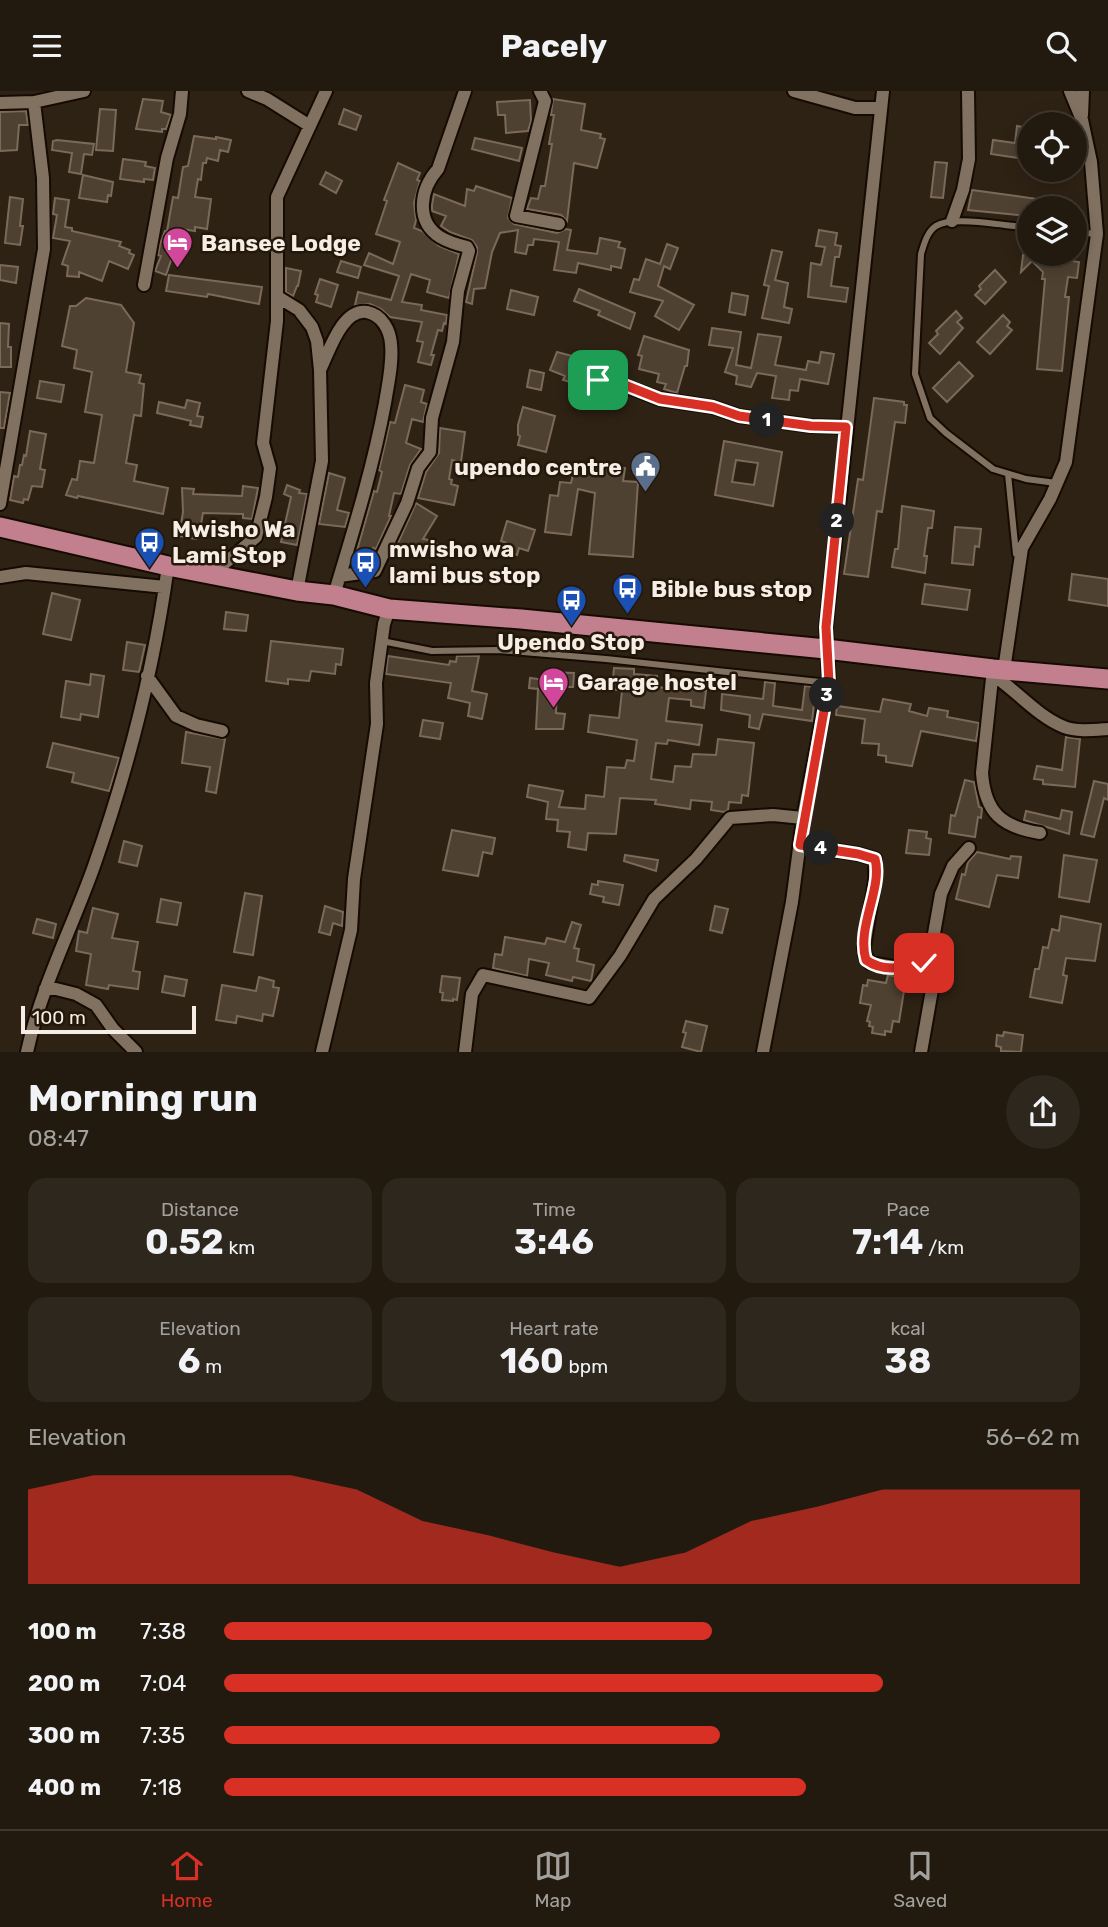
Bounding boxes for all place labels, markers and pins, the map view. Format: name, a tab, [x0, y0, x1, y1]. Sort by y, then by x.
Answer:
hotel icon: Bansee Lodge	[161, 226, 195, 270]
place label: Bansee Lodge	[201, 229, 361, 257]
pin	[568, 350, 628, 410]
pin: 1	[750, 403, 784, 437]
public building icon: upendo centre	[628, 450, 662, 494]
place label: upendo centre	[454, 453, 622, 481]
pin: 2	[820, 503, 854, 539]
place label: Mwisho Wa Lami Stop	[172, 515, 296, 569]
bus stop icon: Mwisho Wa Lami Stop	[132, 525, 166, 569]
place label: mwisho wa lami bus stop	[389, 535, 541, 589]
bus stop icon: mwisho wa lami bus stop	[349, 545, 383, 589]
bus stop icon: Bible bus stop	[611, 572, 645, 616]
place label: Bible bus stop	[651, 575, 812, 603]
bus stop icon: Upendo Stop	[554, 584, 588, 628]
place label: Upendo Stop	[497, 628, 645, 656]
hotel icon: Garage hostel	[537, 665, 571, 709]
place label: Garage hostel	[577, 668, 737, 696]
pin: 3	[810, 677, 844, 713]
pin: 4	[804, 831, 838, 865]
pin	[894, 933, 954, 993]

